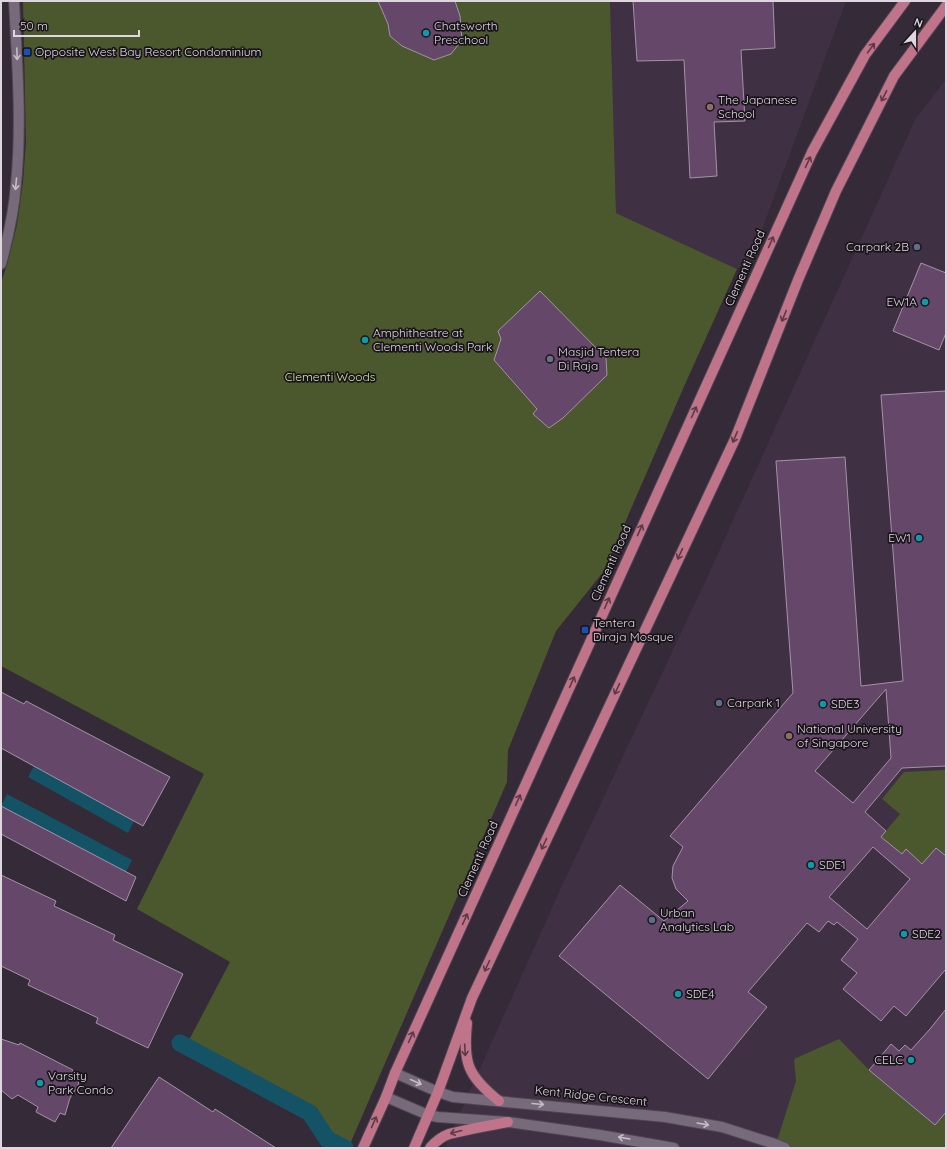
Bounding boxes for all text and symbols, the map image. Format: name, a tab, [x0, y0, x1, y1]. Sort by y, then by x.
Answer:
scale bar	[14, 12, 139, 38]
north arrow	[895, 12, 935, 52]
text: N	[912, 15, 925, 31]
text: 50 m	[20, 18, 48, 33]
place label: Chatsworth Preschool	[434, 18, 498, 47]
marker: Chatsworth Preschool	[421, 28, 431, 38]
one-way arrow	[867, 43, 875, 54]
place label: Opposite West Bay Resort Condominium	[35, 44, 262, 59]
one-way arrow	[13, 47, 20, 60]
marker: Opposite West Bay Resort Condominium	[22, 47, 32, 57]
one-way arrow	[880, 89, 887, 101]
place label: The Japanese School	[718, 92, 797, 121]
marker: The Japanese School	[705, 102, 715, 112]
one-way arrow	[805, 156, 812, 168]
one-way arrow	[13, 177, 20, 190]
street label: Clementi Road	[721, 227, 768, 308]
one-way arrow	[768, 237, 775, 249]
place label: Carpark 2B	[846, 239, 909, 254]
marker: Carpark 2B	[912, 242, 922, 252]
place label: EW1A	[886, 294, 917, 309]
marker: EW1A	[920, 297, 930, 307]
one-way arrow	[779, 310, 787, 322]
place label: Amphitheatre at Clementi Woods Park	[373, 325, 492, 354]
marker: Amphitheatre at Clementi Woods Park	[360, 335, 370, 345]
place label: Masjid Tentera Di Raja	[558, 344, 639, 373]
marker: Masjid Tentera Di Raja	[545, 354, 555, 364]
park label: Clementi Woods	[285, 369, 376, 384]
one-way arrow	[691, 406, 698, 418]
one-way arrow	[731, 430, 739, 442]
street label: Clementi Road	[587, 522, 634, 603]
one-way arrow	[637, 524, 644, 536]
place label: EW1	[888, 530, 911, 545]
marker: EW1	[914, 533, 924, 543]
one-way arrow	[676, 548, 683, 560]
one-way arrow	[604, 597, 612, 609]
place label: Tentera Diraja Mosque	[593, 615, 674, 644]
marker: Tentera Diraja Mosque	[580, 625, 590, 635]
one-way arrow	[569, 676, 576, 688]
one-way arrow	[613, 682, 620, 694]
place label: Carpark 1	[727, 695, 780, 710]
place label: SDE3	[831, 696, 859, 711]
marker: Carpark 1	[714, 698, 724, 708]
marker: SDE3	[818, 699, 828, 709]
place label: National University of Singapore	[797, 721, 902, 750]
marker: National University of Singapore	[784, 731, 794, 741]
one-way arrow	[515, 795, 522, 807]
street label: Clementi Road	[454, 818, 501, 899]
one-way arrow	[540, 838, 547, 850]
place label: SDE1	[819, 857, 846, 872]
marker: SDE1	[806, 860, 816, 870]
place label: Urban Analytics Lab	[660, 905, 734, 934]
one-way arrow	[462, 913, 469, 925]
marker: Urban Analytics Lab	[647, 915, 657, 925]
place label: SDE2	[912, 926, 941, 941]
marker: SDE2	[899, 929, 909, 939]
one-way arrow	[483, 960, 490, 972]
place label: SDE4	[686, 986, 715, 1001]
marker: SDE4	[673, 989, 683, 999]
one-way arrow	[408, 1031, 415, 1043]
one-way arrow	[462, 1043, 469, 1056]
place label: CELC	[874, 1052, 903, 1067]
marker: CELC	[906, 1055, 916, 1065]
place label: Varsity Park Condo	[48, 1068, 113, 1097]
marker: Varsity Park Condo	[35, 1078, 45, 1088]
one-way arrow	[410, 1079, 422, 1086]
street label: Kent Ridge Crescent	[534, 1082, 648, 1109]
one-way arrow	[531, 1100, 544, 1108]
one-way arrow	[371, 1117, 378, 1129]
one-way arrow	[696, 1120, 709, 1128]
one-way arrow	[450, 1129, 463, 1137]
one-way arrow	[618, 1134, 631, 1142]

